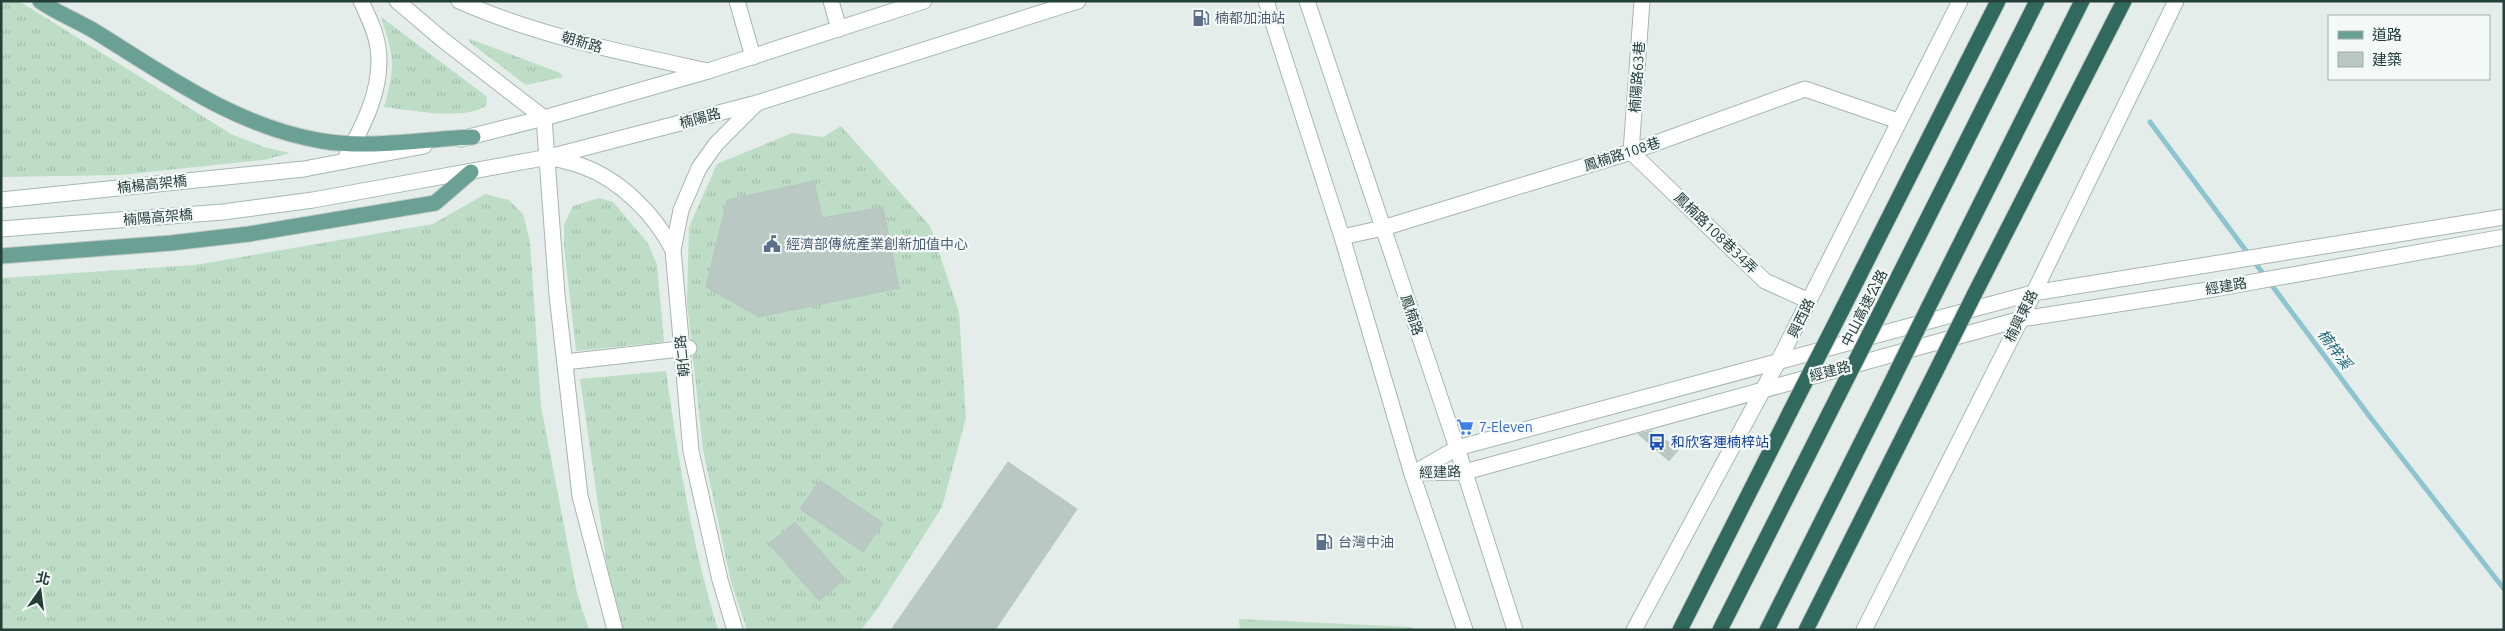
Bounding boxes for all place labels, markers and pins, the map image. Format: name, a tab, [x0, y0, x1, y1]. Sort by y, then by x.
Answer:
fuel station icon: 楠都加油站	[1191, 8, 1211, 28]
place label: 楠都加油站	[1215, 10, 1285, 26]
public building icon: 經濟部傳統產業創新加值中心	[762, 234, 782, 254]
place label: 經濟部傳統產業創新加值中心	[786, 236, 968, 252]
supermarket icon: 7-Eleven	[1455, 417, 1475, 437]
place label: 7-Eleven	[1479, 419, 1533, 435]
bus stop icon: 和欣客運楠梓站	[1647, 432, 1667, 452]
place label: 和欣客運楠梓站	[1671, 434, 1769, 450]
fuel station icon: 台灣中油	[1314, 532, 1334, 552]
place label: 台灣中油	[1338, 534, 1394, 550]

